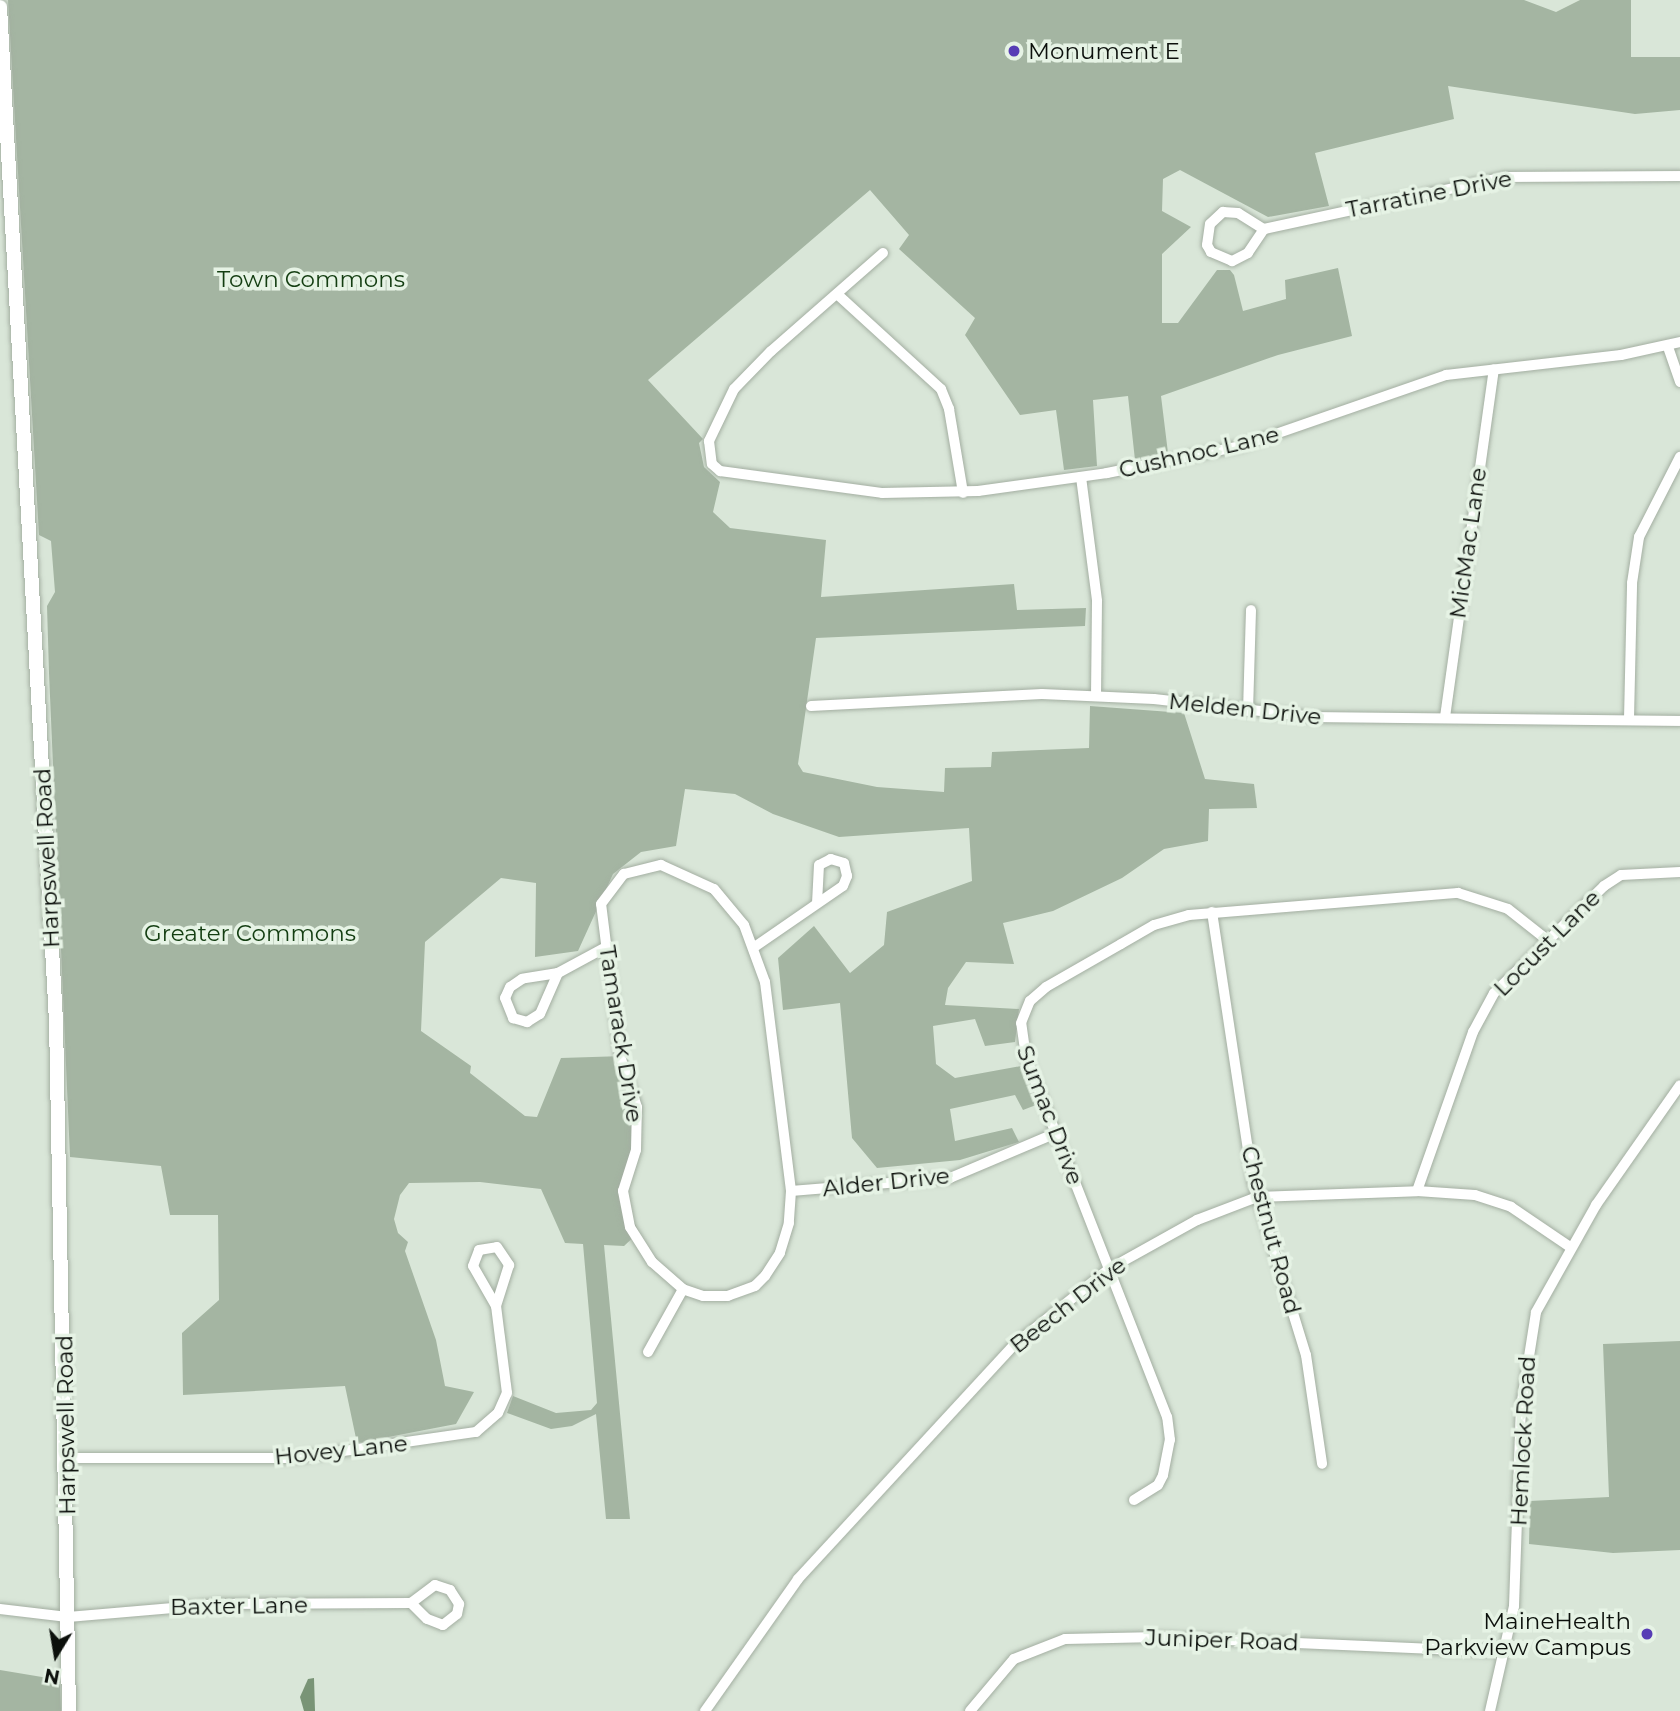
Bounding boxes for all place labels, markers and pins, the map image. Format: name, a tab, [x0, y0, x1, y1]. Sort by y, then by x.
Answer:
place label: Monument E	[1028, 37, 1180, 65]
marker: Monument E	[1006, 43, 1022, 59]
place label: MaineHealth Parkview Campus	[1424, 1607, 1631, 1661]
marker: MaineHealth Parkview Campus	[1637, 1624, 1657, 1644]

